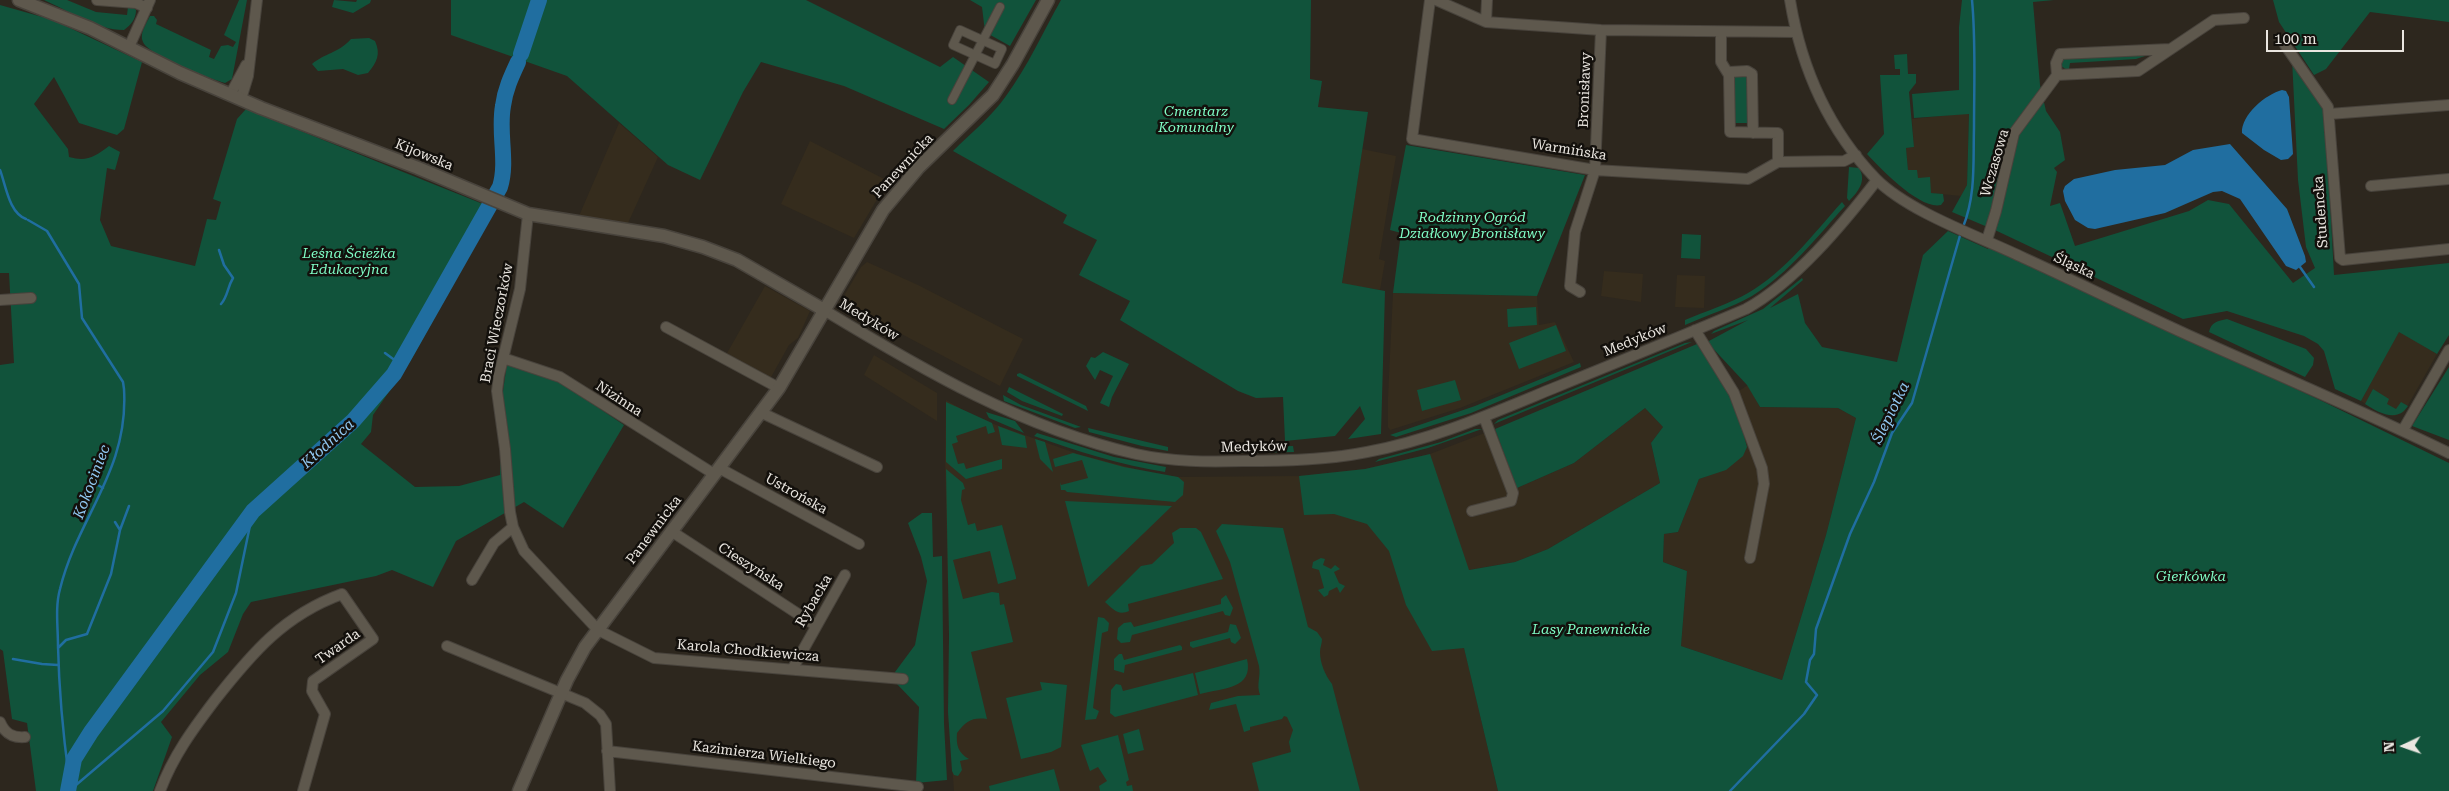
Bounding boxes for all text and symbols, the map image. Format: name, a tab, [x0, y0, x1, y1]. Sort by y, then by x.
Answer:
scale bar	[2269, 20, 2406, 52]
text: 100 m	[2274, 30, 2317, 48]
street label: Bronisławy	[1575, 52, 1595, 128]
park label: Cmentarz Komunalny	[1158, 104, 1234, 136]
street label: Wczasowa	[1977, 127, 2013, 199]
street label: Panewnicka	[869, 130, 937, 202]
street label: Kijowska	[392, 136, 456, 174]
street label: Warmińska	[1530, 136, 1608, 164]
street label: Studencka	[2310, 175, 2332, 249]
park label: Rodzinny Ogród Działkowy Bronisławy	[1399, 210, 1545, 242]
park label: Leśna Ścieżka Edukacyjna	[302, 246, 396, 278]
street label: Śląska	[2051, 249, 2097, 283]
street label: Braci Wieczorków	[477, 262, 517, 384]
street label: Medyków	[836, 296, 902, 344]
street label: Medyków	[1601, 320, 1669, 360]
street label: Nizinna	[592, 378, 646, 420]
water label: Ślepiotka	[1868, 379, 1914, 447]
water label: Kłodnica	[298, 416, 358, 472]
street label: Medyków	[1221, 438, 1287, 456]
water label: Kokociniec	[70, 442, 114, 522]
street label: Ustrońska	[762, 470, 830, 518]
street label: Panewnicka	[623, 492, 685, 568]
street label: Cieszyńska	[715, 539, 787, 595]
park label: Gierkówka	[2156, 569, 2226, 585]
street label: Rybacka	[792, 572, 836, 630]
park label: Lasy Panewnickie	[1532, 622, 1650, 638]
street label: Twarda	[312, 626, 364, 668]
street label: Karola Chodkiewicza	[676, 636, 820, 666]
north arrow	[2379, 721, 2429, 771]
street label: Kazimierza Wielkiego	[691, 738, 837, 772]
text: N	[2381, 741, 2397, 753]

